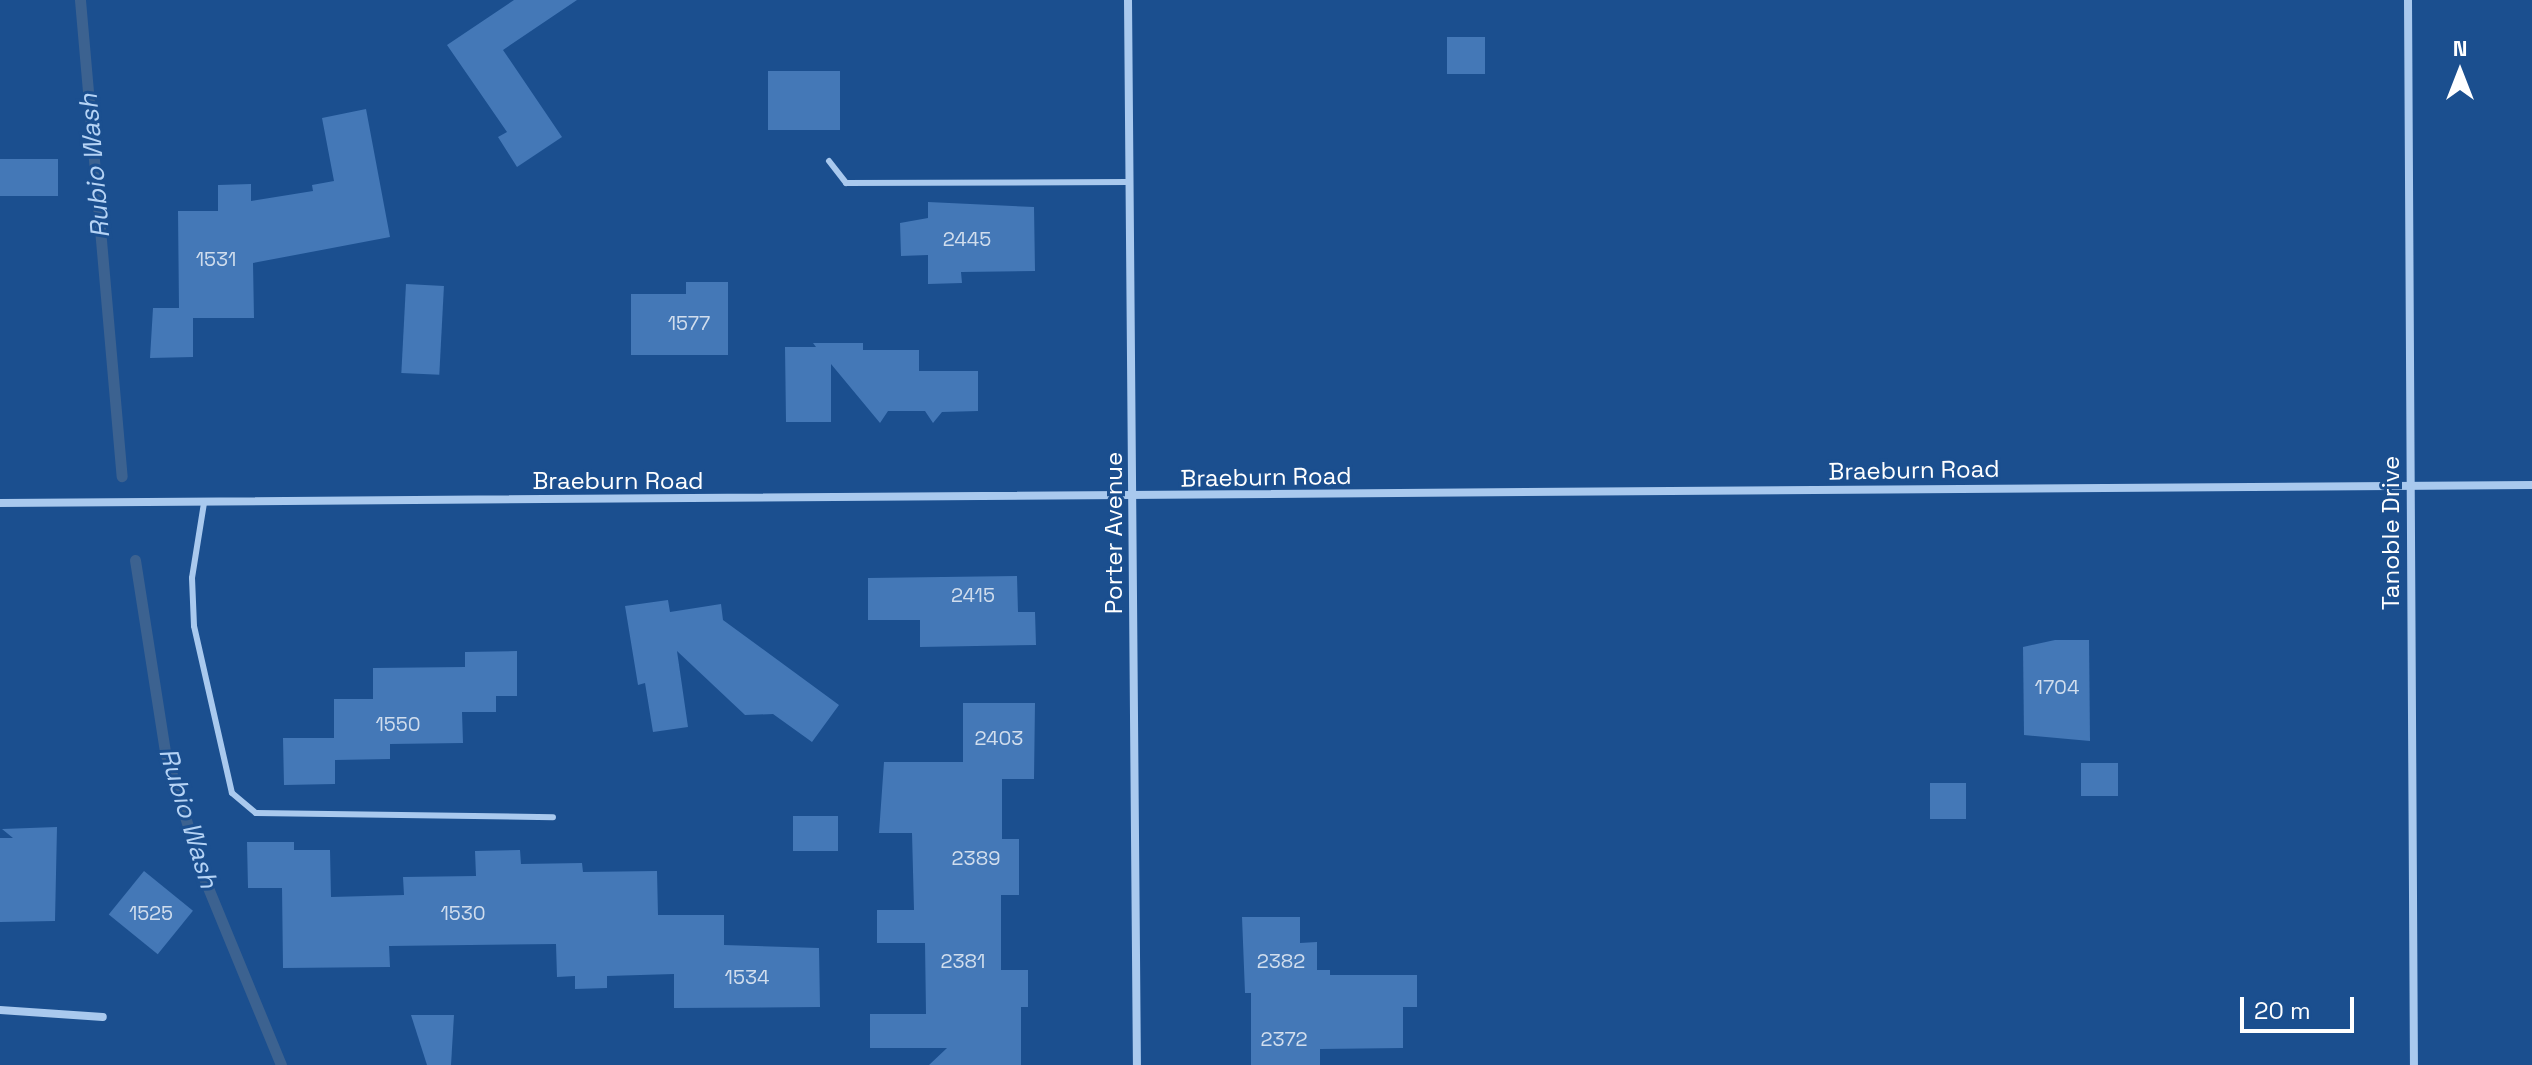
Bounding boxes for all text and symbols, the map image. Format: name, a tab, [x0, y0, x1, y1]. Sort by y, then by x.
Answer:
north arrow	[2420, 32, 2500, 112]
text: N	[2453, 34, 2467, 62]
water label: Rubio Wash	[73, 92, 117, 240]
house number: 2445	[943, 227, 991, 251]
house number: 1531	[196, 247, 236, 271]
house number: 1577	[668, 311, 710, 335]
street label: Porter Avenue	[1100, 452, 1128, 614]
street label: Braeburn Road	[1828, 454, 2000, 486]
street label: Tanoble Drive	[2377, 456, 2405, 610]
street label: Braeburn Road	[1180, 461, 1352, 493]
street label: Braeburn Road	[532, 467, 704, 495]
house number: 2415	[951, 583, 995, 607]
house number: 1704	[2035, 675, 2079, 699]
house number: 1550	[375, 712, 421, 736]
house number: 2403	[975, 726, 1023, 750]
water label: Rubio Wash	[152, 744, 224, 892]
house number: 2389	[952, 846, 1000, 870]
house number: 1525	[129, 901, 173, 925]
house number: 1530	[440, 901, 486, 925]
house number: 2381	[941, 949, 985, 973]
house number: 2382	[1257, 949, 1305, 973]
house number: 1534	[725, 965, 769, 989]
scale bar	[2244, 981, 2358, 1031]
text: 20 m	[2254, 995, 2311, 1026]
house number: 2372	[1260, 1027, 1308, 1051]

